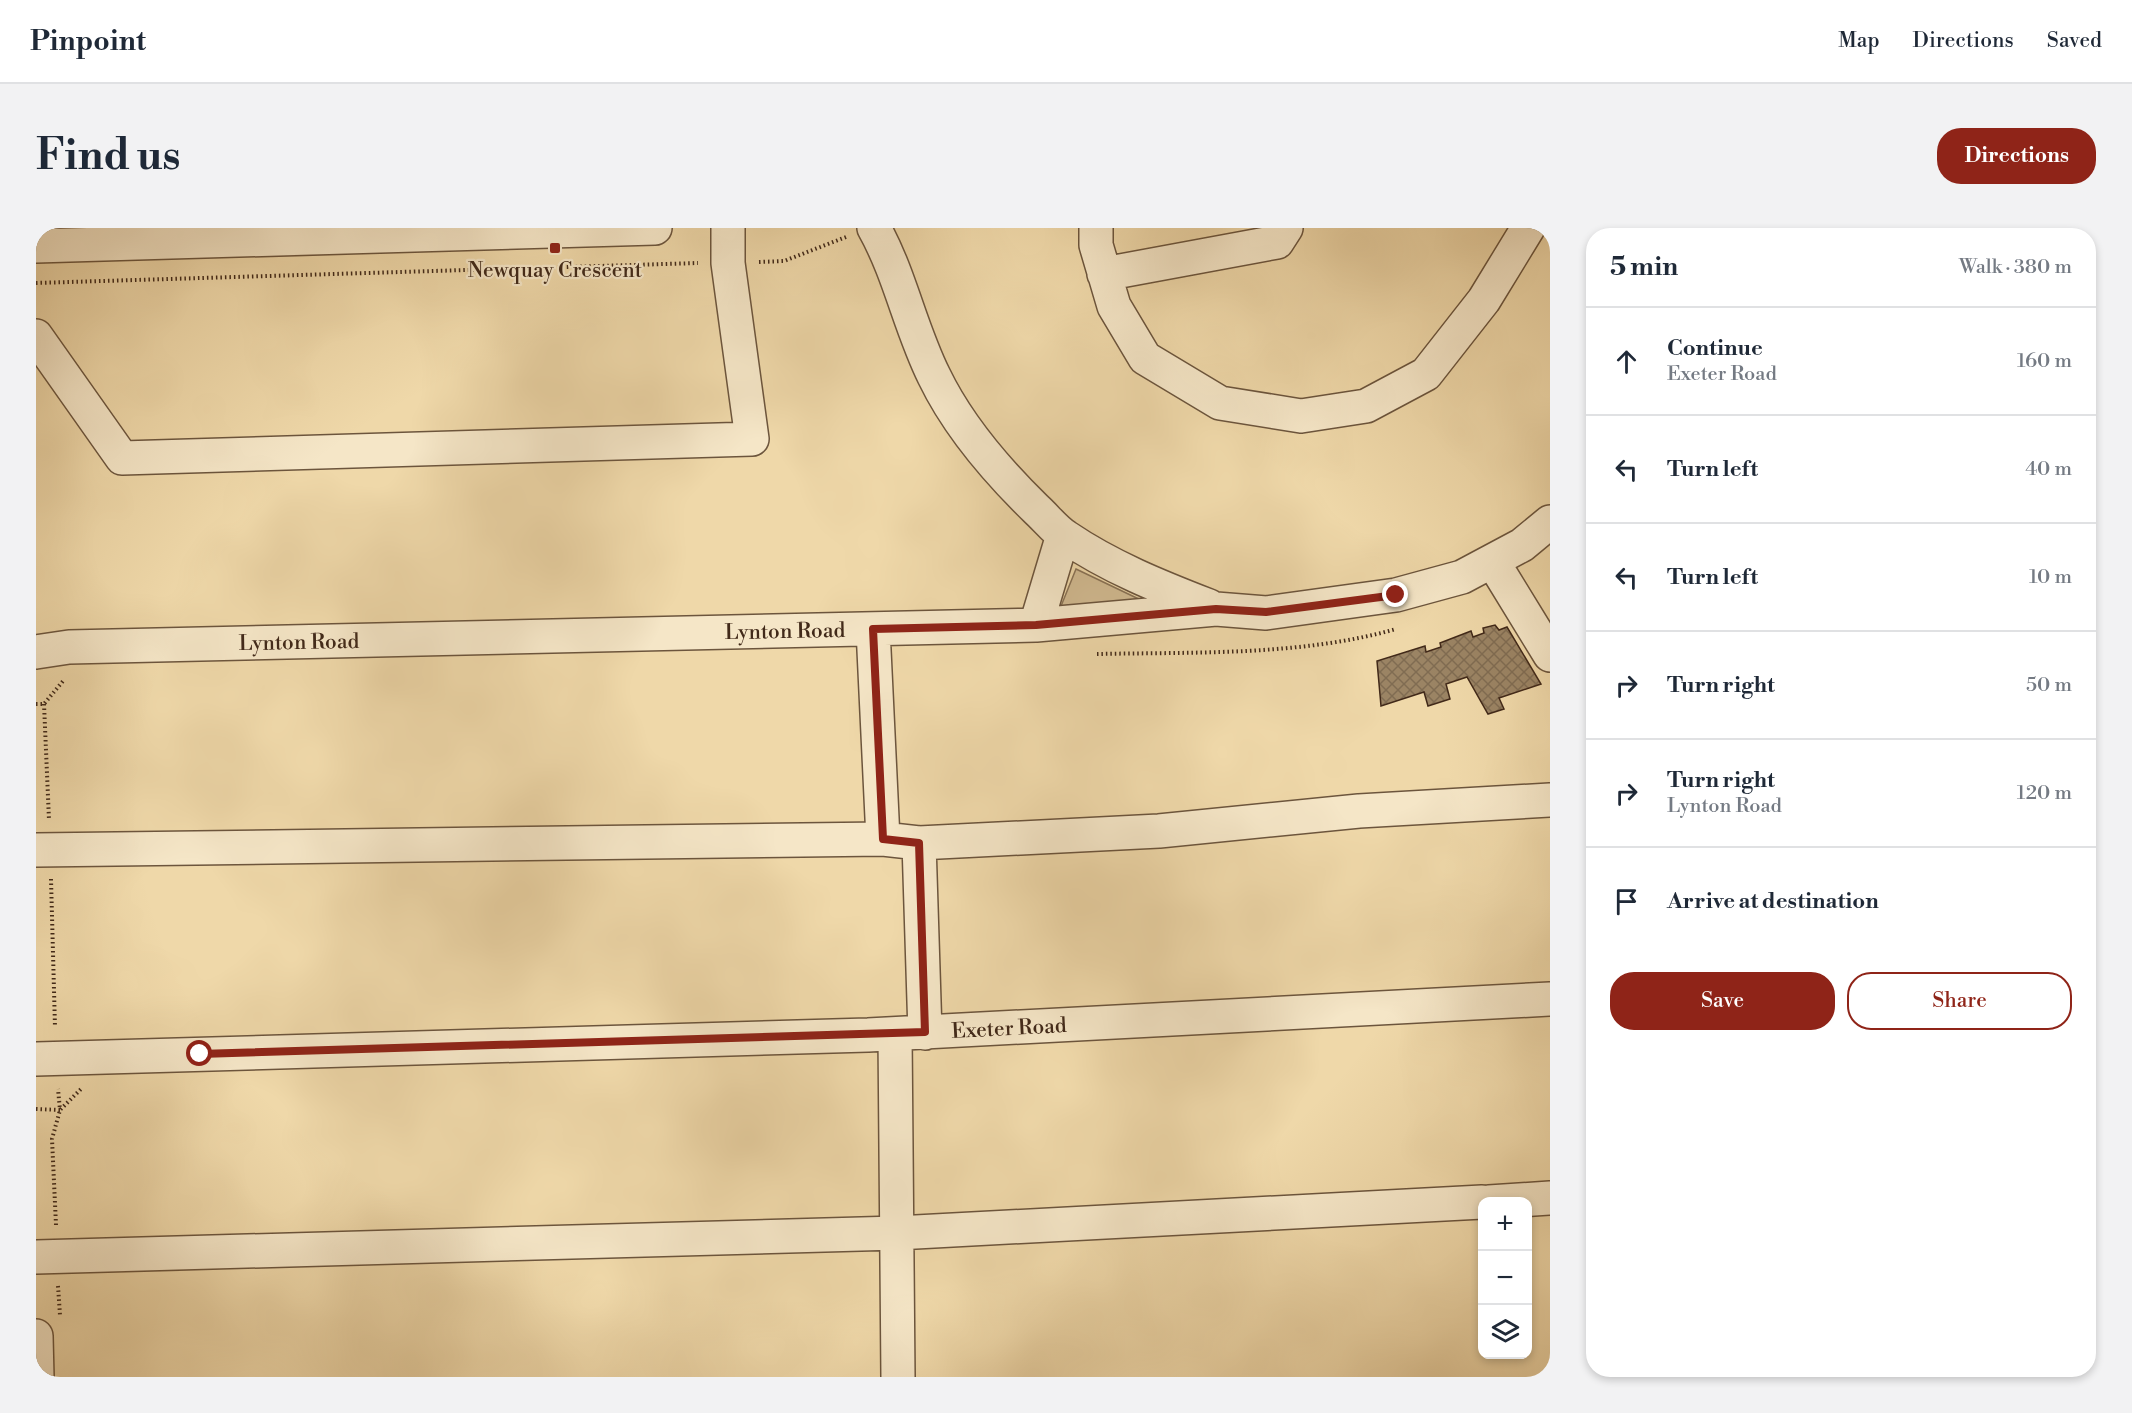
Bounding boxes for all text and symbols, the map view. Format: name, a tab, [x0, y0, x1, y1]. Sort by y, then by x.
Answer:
text: Pinpoint	[30, 24, 146, 59]
text: Map	[1838, 28, 1880, 54]
text: Directions	[1913, 28, 2014, 54]
text: Saved	[2047, 28, 2102, 54]
button: Directions	[1937, 128, 2096, 184]
text: Find us	[36, 130, 180, 183]
marker: Newquay Crescent	[548, 241, 562, 255]
text: 5 min	[1610, 251, 1678, 283]
text: Walk · 380 m	[1959, 255, 2072, 280]
place label: Newquay Crescent	[468, 258, 643, 284]
text: Continue	[1667, 335, 1763, 362]
icon: ahead	[1610, 345, 1643, 378]
text: 160 m	[2017, 349, 2072, 374]
text: Exeter Road	[1667, 362, 1777, 387]
icon: left	[1610, 453, 1643, 486]
text: Turn left	[1667, 456, 1758, 483]
text: 40 m	[2025, 457, 2072, 482]
icon: left	[1610, 561, 1643, 594]
text: Turn left	[1667, 564, 1758, 591]
text: 10 m	[2029, 565, 2072, 590]
route end	[1382, 581, 1408, 607]
street label: Lynton Road	[724, 618, 846, 646]
street label: Lynton Road	[238, 629, 360, 657]
icon: right	[1610, 669, 1643, 702]
text: Turn right	[1667, 672, 1775, 699]
text: 50 m	[2026, 673, 2072, 698]
text: Turn right	[1667, 767, 1775, 794]
icon: right	[1610, 777, 1643, 810]
text: 120 m	[2017, 781, 2072, 806]
text: Lynton Road	[1667, 794, 1782, 819]
icon: arrive	[1610, 885, 1643, 918]
text: Arrive at destination	[1667, 888, 1879, 915]
button: Save	[1610, 972, 1835, 1030]
button: Share	[1847, 972, 2072, 1030]
street label: Exeter Road	[951, 1013, 1067, 1045]
route start	[186, 1040, 212, 1066]
map controls	[1478, 1197, 1532, 1359]
button: +	[1478, 1197, 1532, 1251]
button: −	[1478, 1251, 1532, 1305]
button: layers	[1478, 1305, 1532, 1359]

